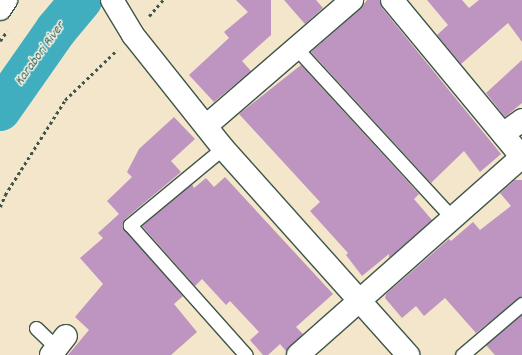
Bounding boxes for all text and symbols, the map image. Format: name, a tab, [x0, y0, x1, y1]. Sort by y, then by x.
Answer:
water label: Karabori River	[11, 19, 69, 89]

